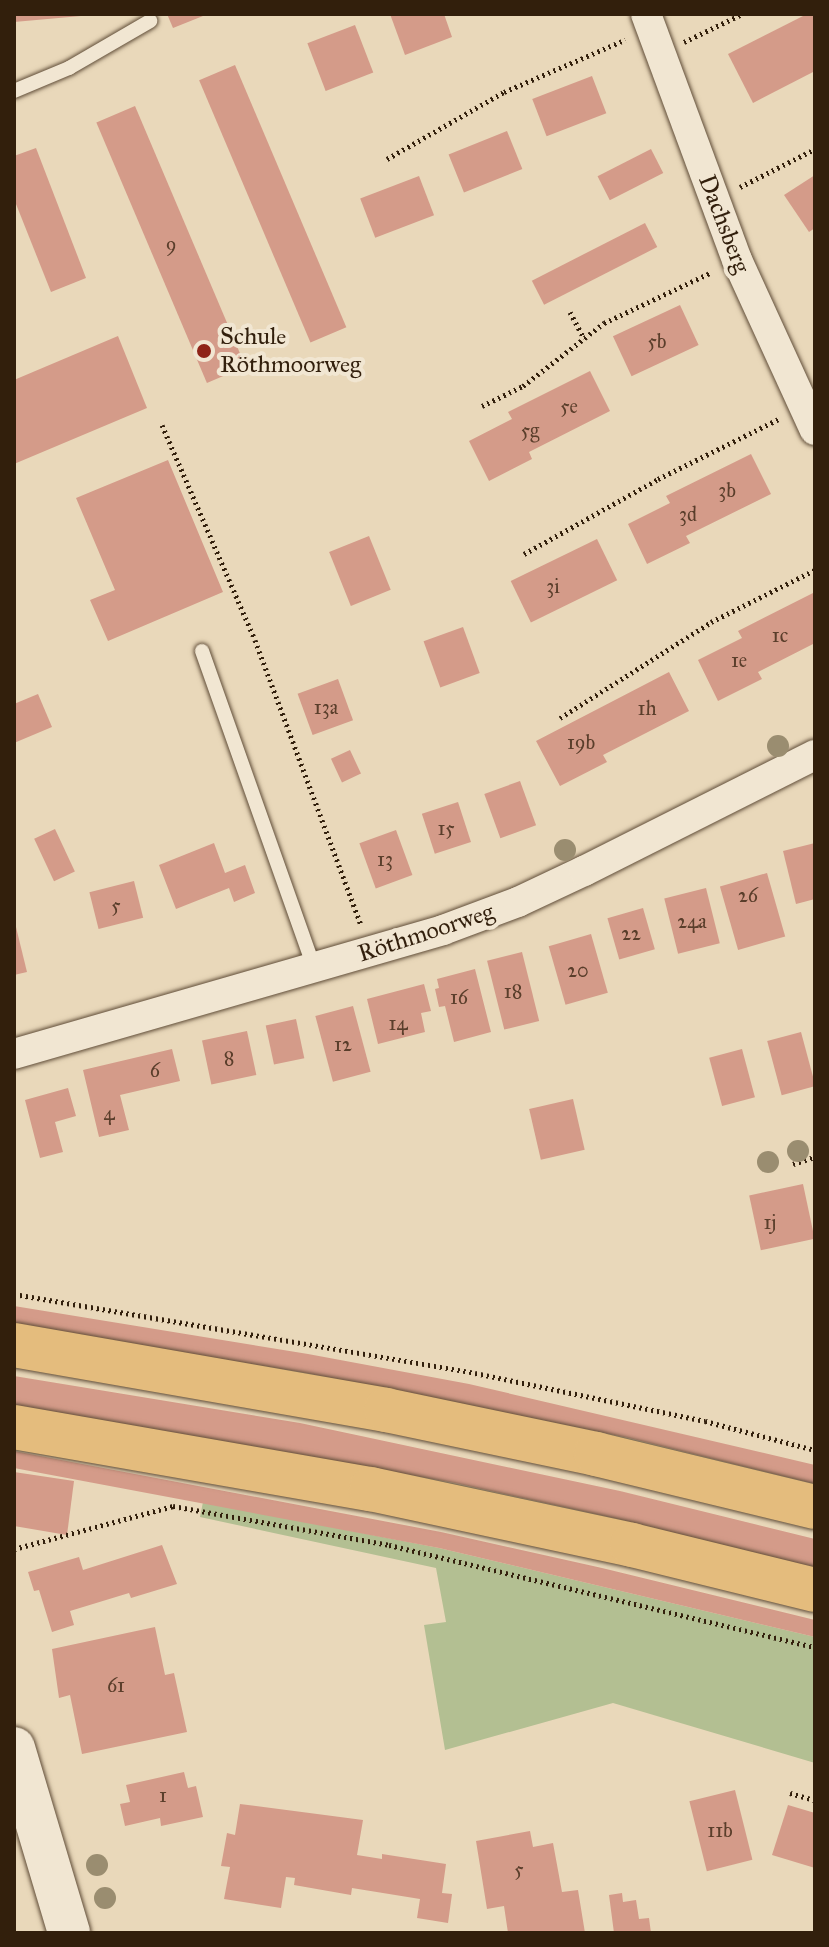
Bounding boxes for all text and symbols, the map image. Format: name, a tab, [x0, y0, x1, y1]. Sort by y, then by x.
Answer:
street label: Dachsberg	[692, 171, 756, 277]
house number: 9	[166, 232, 176, 256]
place label: Schule Röthmoorweg	[220, 323, 361, 379]
house number: 5b	[647, 329, 667, 353]
marker: Schule Röthmoorweg	[195, 342, 213, 360]
house number: 5e	[560, 394, 578, 418]
house number: 5g	[521, 418, 539, 442]
house number: 3b	[718, 478, 736, 502]
house number: 3d	[679, 502, 697, 526]
house number: 3i	[546, 574, 560, 598]
house number: 1c	[772, 623, 788, 647]
house number: 1e	[731, 648, 747, 672]
house number: 13a	[314, 695, 338, 719]
house number: 1h	[637, 696, 657, 720]
house number: 19b	[567, 730, 595, 754]
house number: 15	[437, 816, 455, 840]
house number: 13	[377, 847, 393, 871]
house number: 26	[738, 883, 758, 907]
house number: 5	[111, 893, 121, 917]
street label: Röthmoorweg	[354, 897, 498, 969]
house number: 24a	[677, 909, 707, 933]
house number: 22	[621, 921, 641, 945]
house number: 20	[567, 958, 589, 982]
house number: 18	[504, 979, 522, 1003]
house number: 16	[450, 985, 468, 1009]
house number: 14	[388, 1011, 408, 1035]
house number: 12	[334, 1032, 352, 1056]
house number: 8	[224, 1046, 234, 1070]
house number: 6	[150, 1058, 160, 1082]
house number: 4	[103, 1101, 115, 1125]
house number: 1j	[764, 1210, 776, 1234]
house number: 61	[107, 1673, 125, 1697]
house number: 1	[159, 1783, 167, 1807]
house number: 11b	[707, 1818, 733, 1842]
house number: 5	[514, 1857, 524, 1881]

